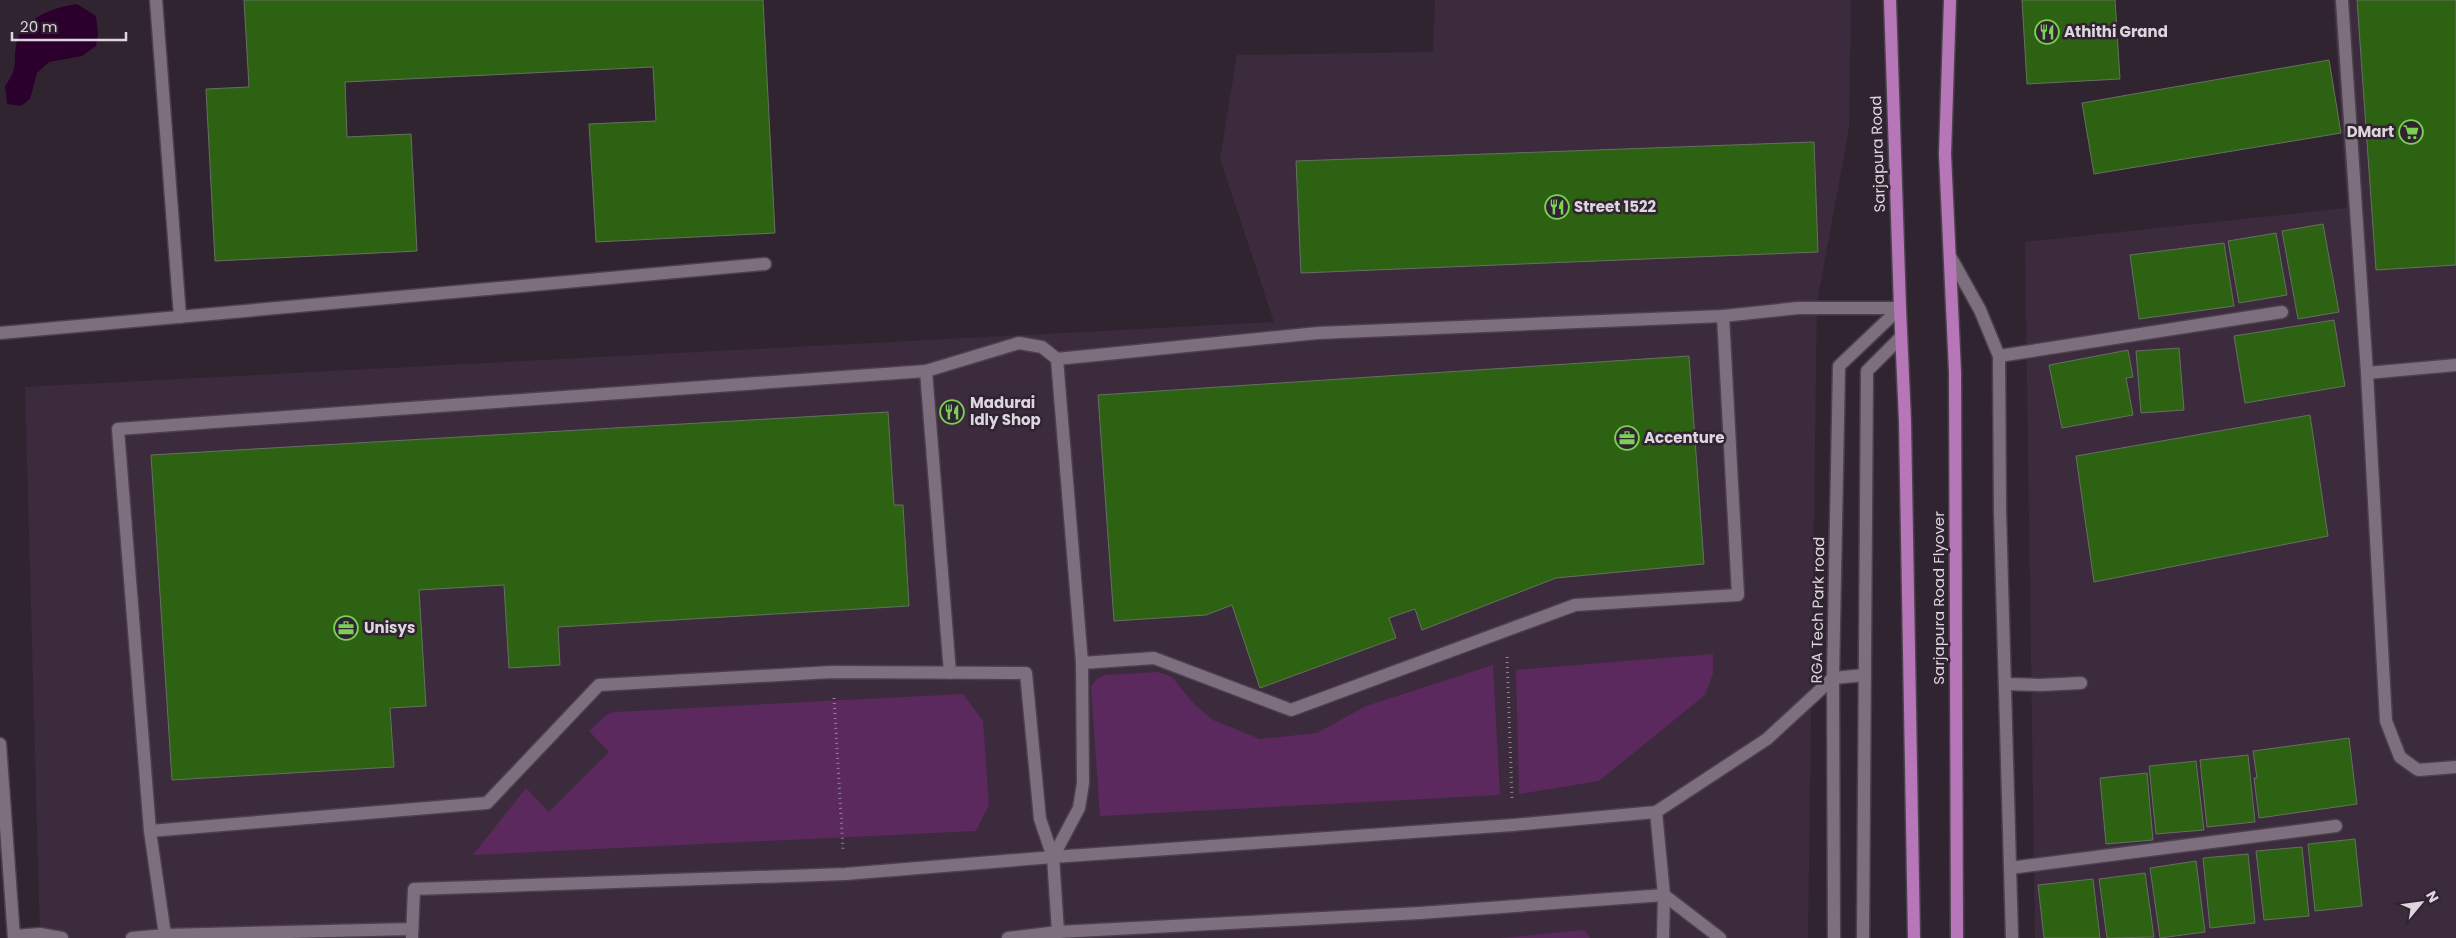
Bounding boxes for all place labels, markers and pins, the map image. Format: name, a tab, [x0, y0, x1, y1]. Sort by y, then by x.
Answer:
restaurant icon: Athithi Grand	[2034, 19, 2060, 45]
place label: Athithi Grand	[2064, 21, 2168, 42]
supermarket icon: DMart	[2398, 119, 2424, 145]
place label: DMart	[2347, 121, 2394, 142]
restaurant icon: Street 1522	[1544, 194, 1570, 220]
place label: Street 1522	[1574, 196, 1656, 217]
place label: Madurai Idly Shop	[970, 392, 1041, 430]
restaurant icon: Madurai Idly Shop	[939, 399, 965, 425]
office icon: Accenture	[1614, 425, 1640, 451]
place label: Accenture	[1644, 427, 1724, 448]
office icon: Unisys	[333, 615, 359, 641]
place label: Unisys	[364, 617, 415, 638]

